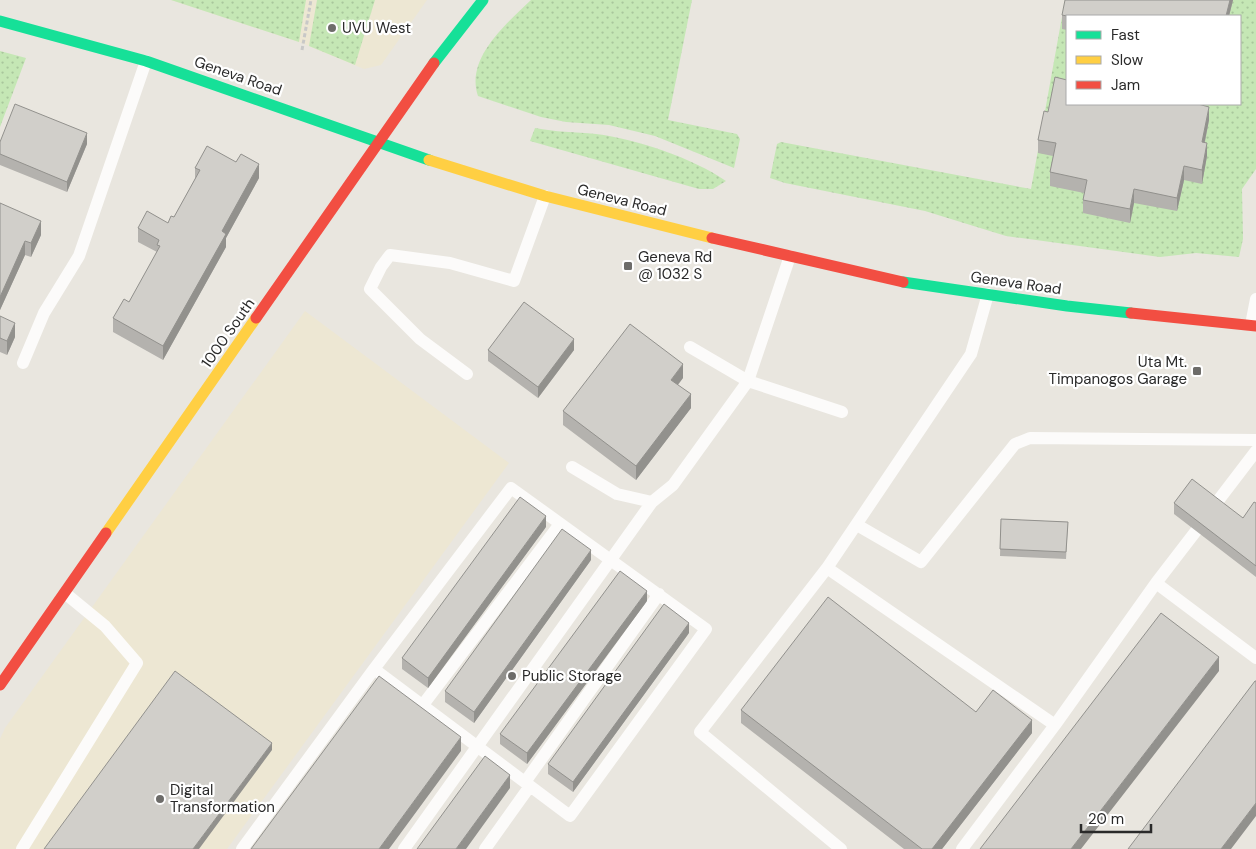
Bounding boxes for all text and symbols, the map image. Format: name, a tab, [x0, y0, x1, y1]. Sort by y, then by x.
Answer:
legend	[1066, 15, 1241, 105]
place label: UVU West	[342, 18, 411, 38]
marker: UVU West	[326, 22, 338, 34]
text: Fast	[1111, 25, 1140, 45]
text: Slow	[1111, 50, 1144, 70]
street label: Geneva Road	[192, 52, 284, 100]
text: Jam	[1111, 75, 1140, 95]
street label: Geneva Road	[575, 179, 669, 221]
place label: Geneva Rd @ 1032 S	[638, 247, 712, 284]
marker: Geneva Rd @ 1032 S	[622, 260, 634, 272]
street label: Geneva Road	[969, 267, 1063, 299]
street label: 1000 South	[197, 294, 259, 372]
place label: Uta Mt. Timpanogos Garage	[1049, 352, 1187, 389]
marker: Uta Mt. Timpanogos Garage	[1191, 365, 1203, 377]
place label: Public Storage	[522, 666, 622, 686]
marker: Public Storage	[506, 670, 518, 682]
place label: Digital Transformation	[170, 780, 275, 817]
marker: Digital Transformation	[154, 793, 166, 805]
scale bar	[1081, 802, 1151, 834]
text: 20 m	[1088, 809, 1124, 829]

